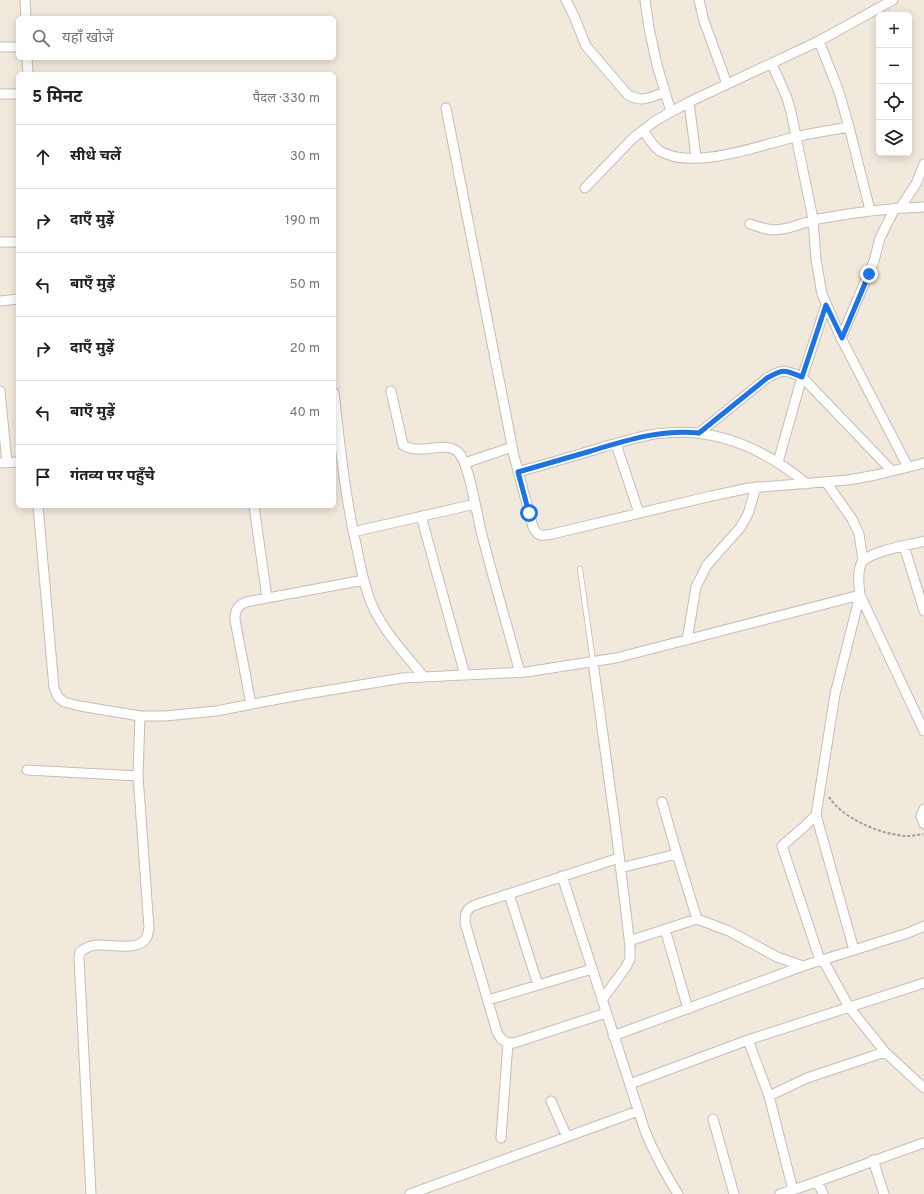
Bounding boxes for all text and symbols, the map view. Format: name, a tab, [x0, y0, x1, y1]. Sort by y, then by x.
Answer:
map controls	[876, 12, 912, 156]
button: +	[876, 12, 912, 48]
search box	[16, 16, 336, 60]
icon: search	[30, 27, 52, 49]
text: यहाँ खोजें	[62, 29, 113, 48]
button: −	[876, 48, 912, 84]
button: locate	[876, 84, 912, 120]
text: 5 मिनट	[32, 87, 82, 109]
text: पैदल · 330 m	[253, 91, 320, 107]
button: layers	[876, 120, 912, 156]
icon: ahead	[32, 146, 54, 168]
text: सीधे चलें	[70, 147, 121, 166]
text: 30 m	[290, 149, 320, 165]
icon: right	[32, 210, 54, 232]
text: दाएँ मुड़ें	[70, 211, 114, 230]
text: 190 m	[285, 213, 320, 229]
route end	[860, 265, 878, 283]
icon: left	[32, 274, 54, 296]
text: बाएँ मुड़ें	[70, 275, 115, 294]
text: 50 m	[290, 277, 320, 293]
icon: right	[32, 338, 54, 360]
text: दाएँ मुड़ें	[70, 339, 114, 358]
text: 20 m	[290, 341, 320, 357]
icon: left	[32, 402, 54, 424]
text: बाएँ मुड़ें	[70, 403, 115, 422]
text: 40 m	[290, 405, 320, 421]
icon: arrive	[32, 466, 54, 488]
text: गंतव्य पर पहुँचे	[70, 467, 155, 486]
route start	[520, 504, 538, 522]

